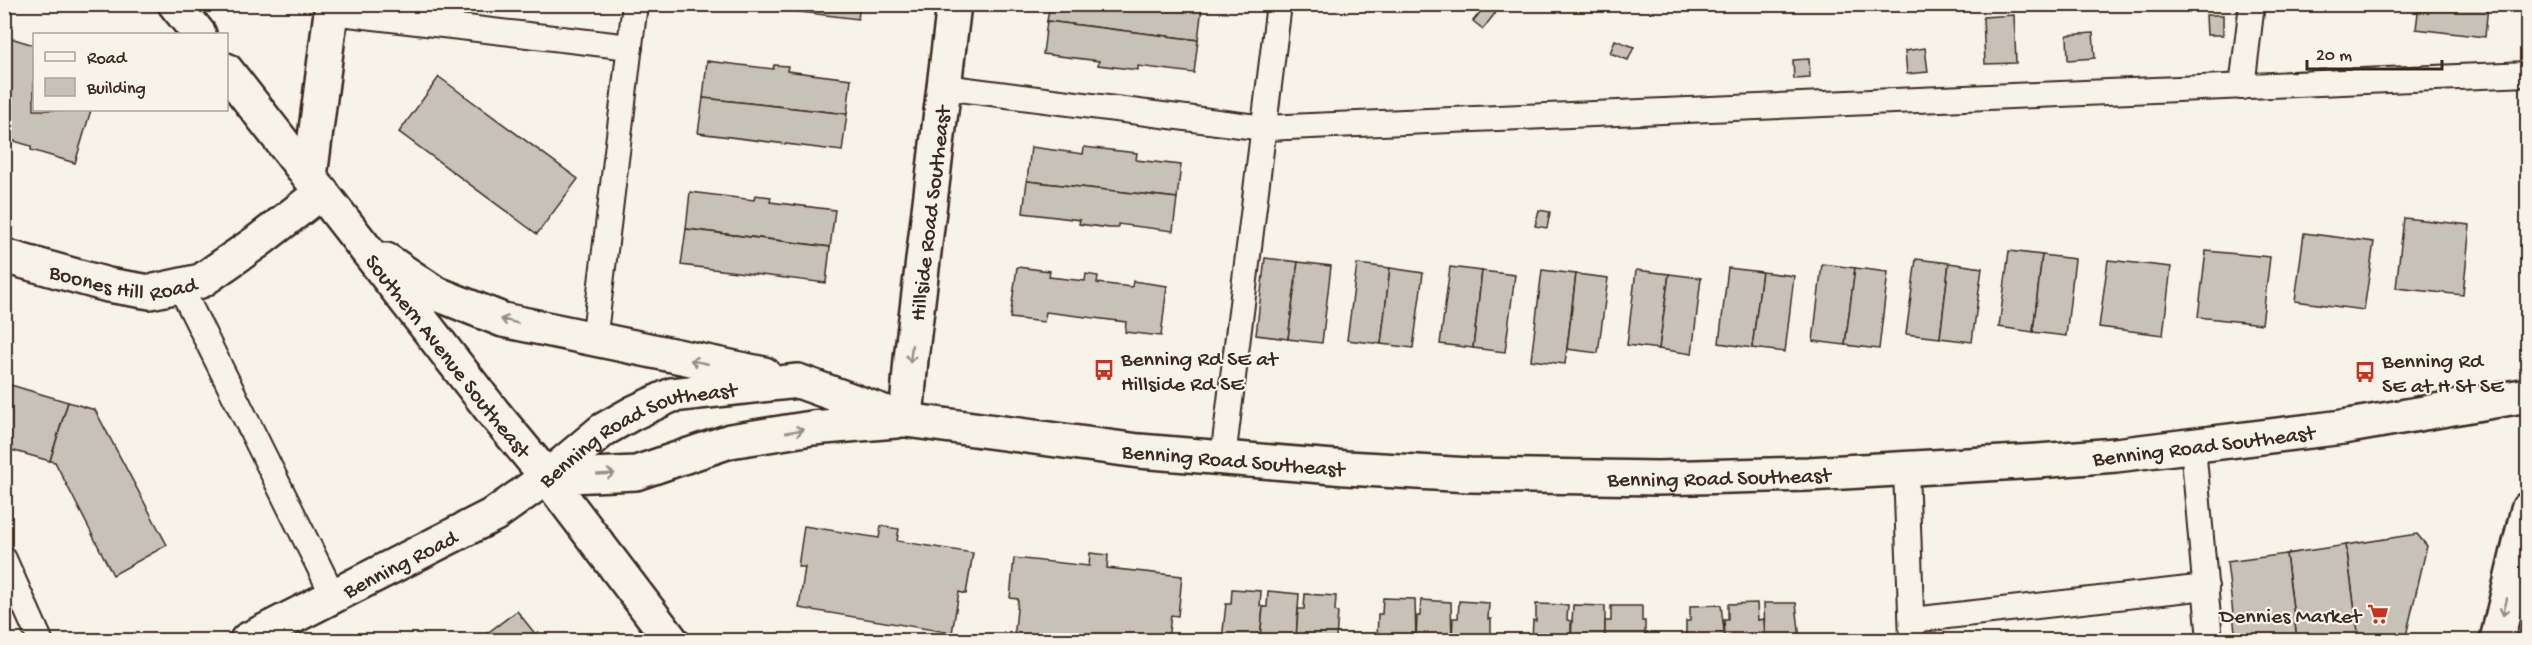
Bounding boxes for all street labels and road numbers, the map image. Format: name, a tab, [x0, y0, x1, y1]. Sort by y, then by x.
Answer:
street label: Hillside Road Southeast	[907, 103, 959, 323]
street label: Southern Avenue Southeast	[358, 250, 536, 466]
street label: Boones Hill Road	[45, 260, 202, 309]
street label: Benning Road Southeast	[535, 379, 741, 496]
street label: Benning Road Southeast	[2091, 421, 2318, 474]
street label: Benning Road Southeast	[1119, 440, 1347, 485]
street label: Benning Road Southeast	[1606, 464, 1833, 495]
street label: Benning Road	[339, 525, 465, 606]

